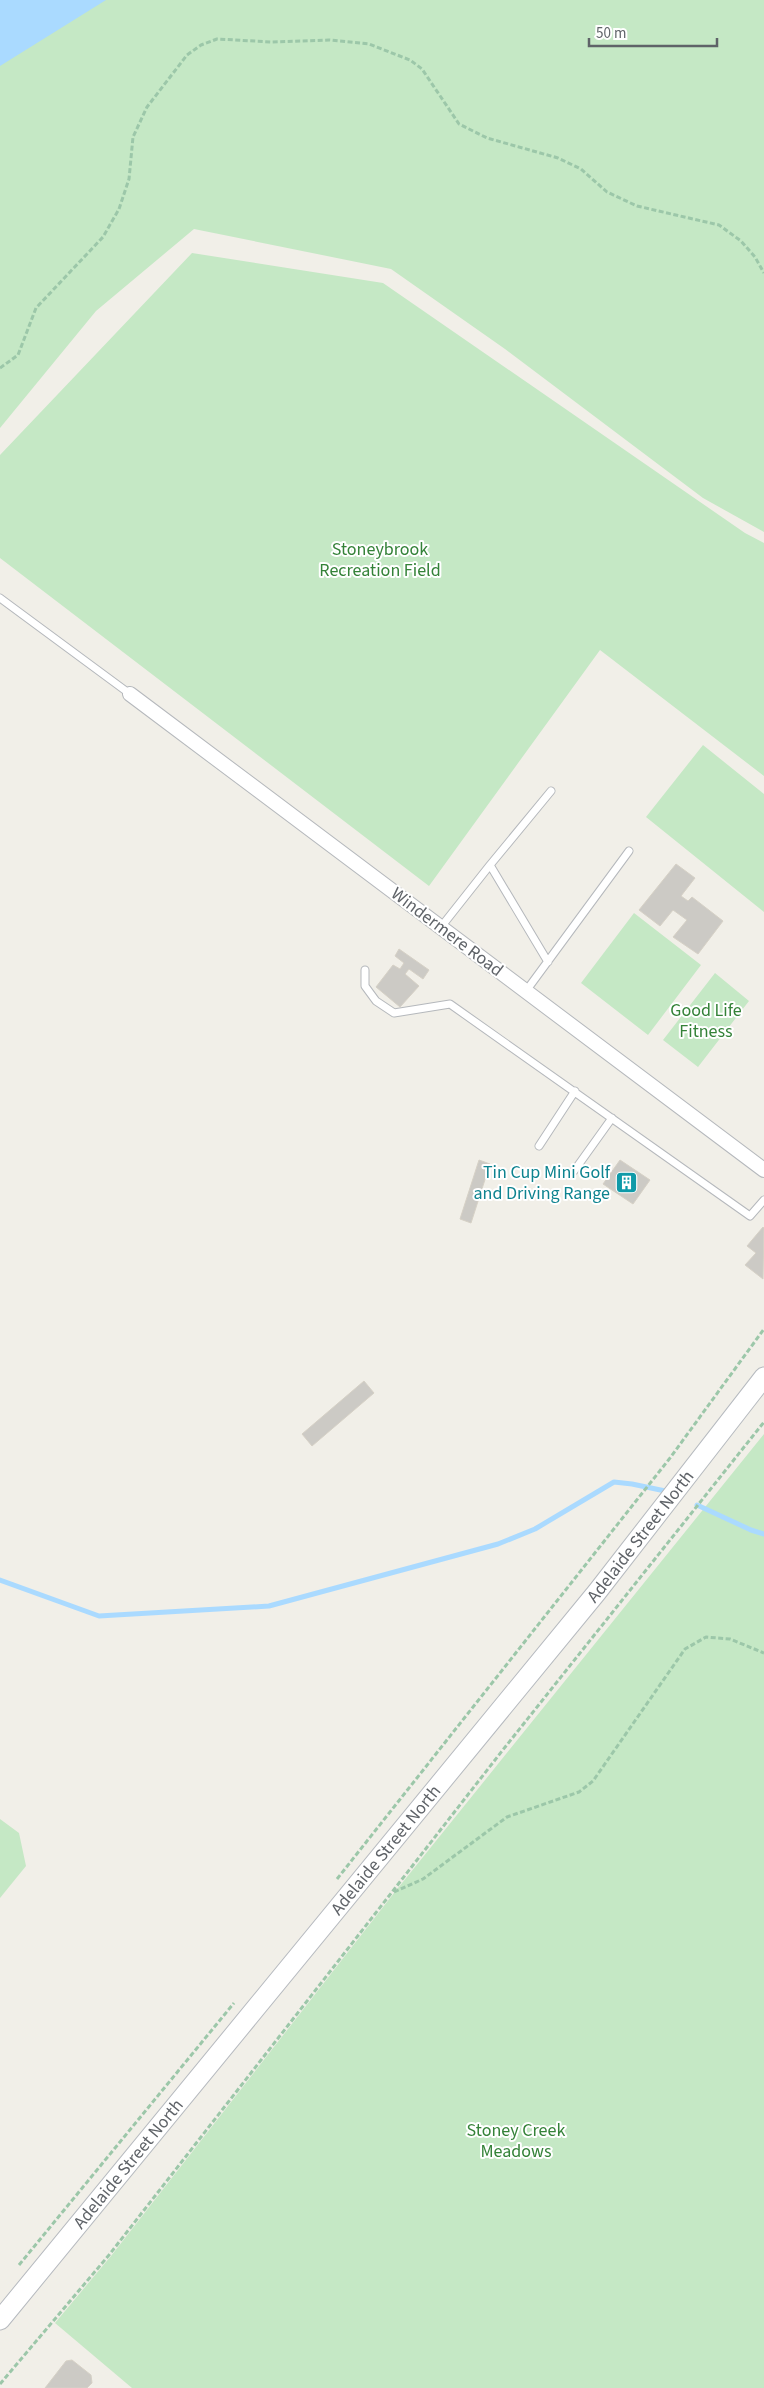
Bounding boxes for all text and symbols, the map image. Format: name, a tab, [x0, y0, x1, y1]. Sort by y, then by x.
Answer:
scale bar	[589, 15, 716, 47]
text: 50 m	[596, 23, 626, 44]
park label: Stoneybrook Recreation Field	[319, 537, 441, 583]
street label: Windermere Road	[386, 881, 508, 983]
park label: Good Life Fitness	[670, 998, 742, 1044]
place label: Tin Cup Mini Golf and Driving Range	[474, 1160, 611, 1206]
building icon: Tin Cup Mini Golf and Driving Range	[614, 1170, 638, 1194]
street label: Adelaide Street North	[581, 1465, 700, 1608]
street label: Adelaide Street North	[325, 1779, 446, 1920]
street label: Adelaide Street North	[67, 2093, 189, 2234]
park label: Stoney Creek Meadows	[467, 2118, 565, 2164]

